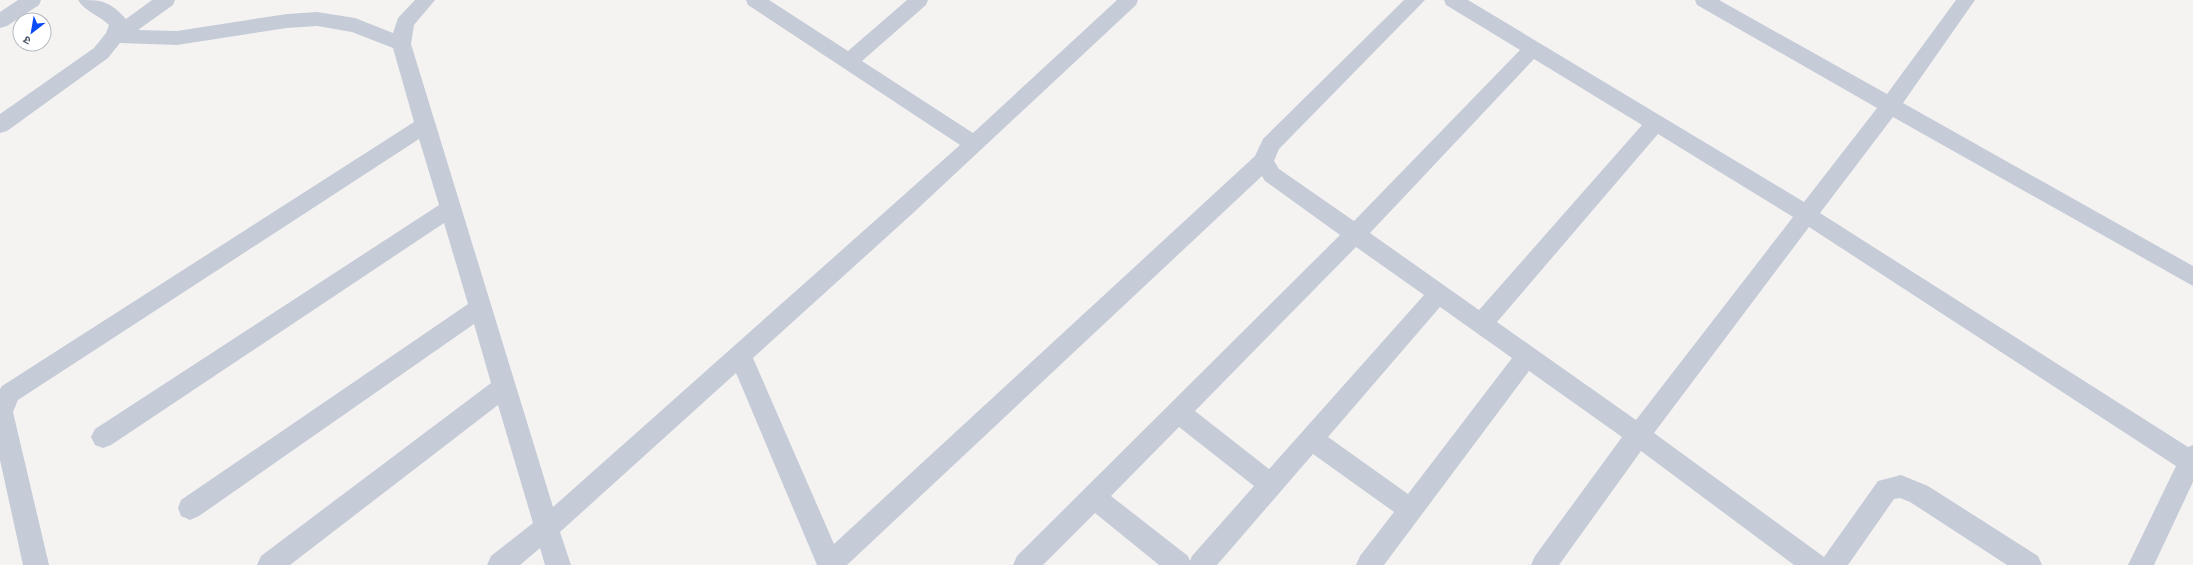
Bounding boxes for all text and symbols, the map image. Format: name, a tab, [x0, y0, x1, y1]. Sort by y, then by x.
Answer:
north arrow	[12, 12, 52, 52]
text: उ	[20, 33, 33, 48]

